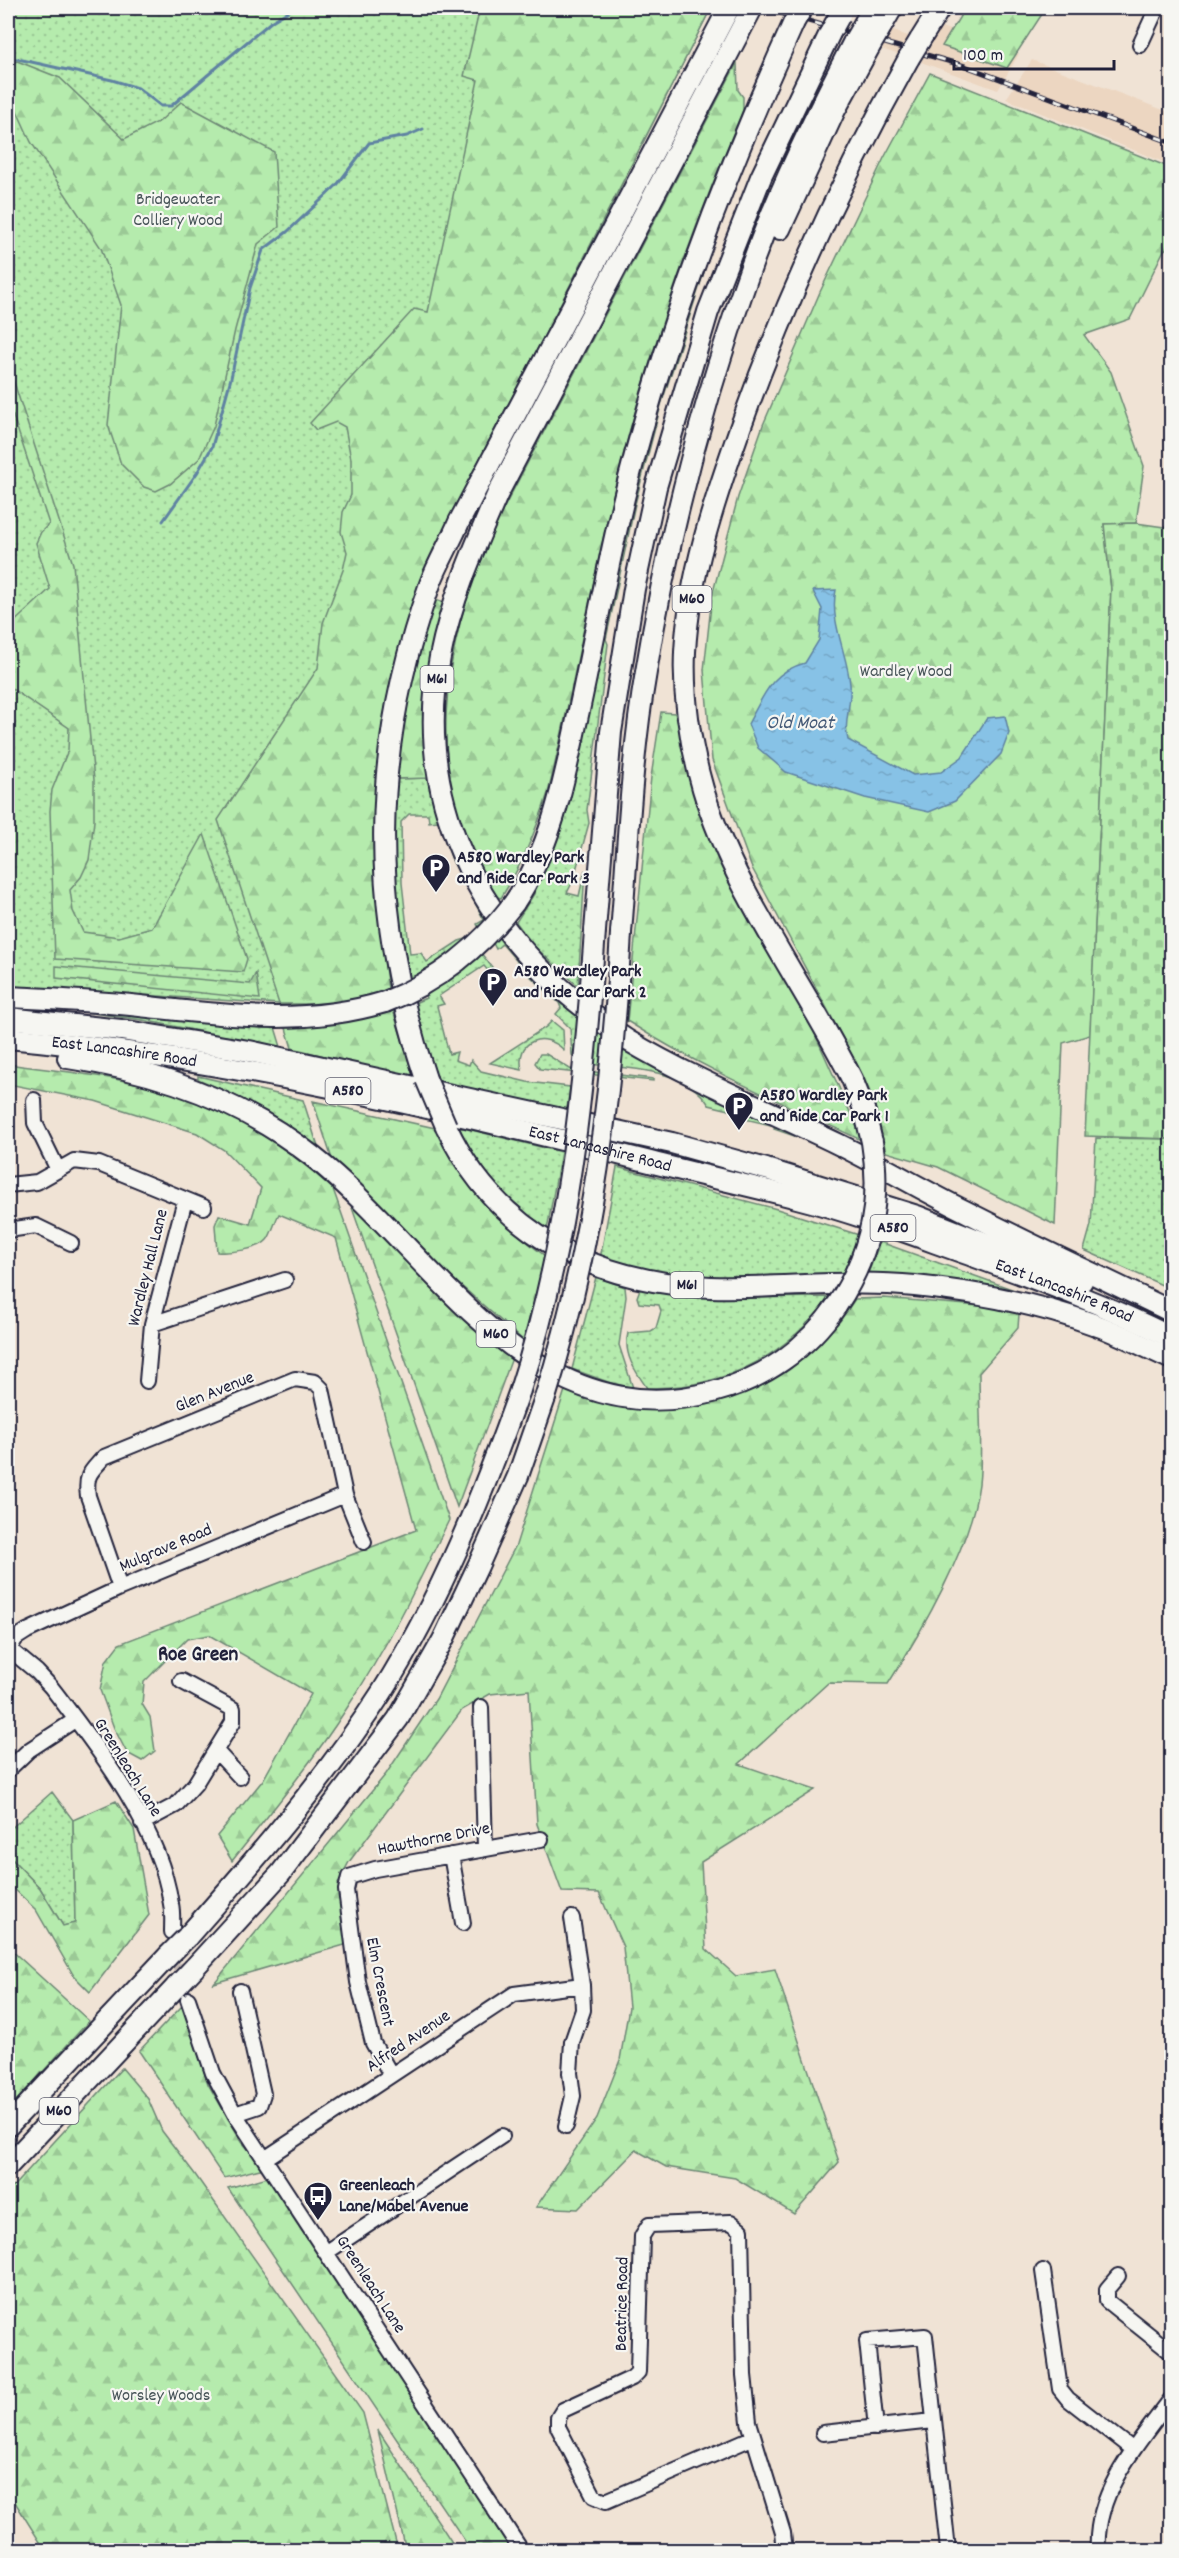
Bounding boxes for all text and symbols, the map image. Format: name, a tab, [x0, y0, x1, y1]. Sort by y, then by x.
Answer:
scale bar	[954, 33, 1114, 71]
text: 100 m	[963, 44, 1003, 69]
park label: Bridgewater Colliery Wood	[133, 188, 223, 234]
road number: M60	[672, 586, 712, 612]
park label: Wardley Wood	[860, 660, 952, 685]
road number: M61	[420, 666, 454, 692]
water label: Old Moat	[766, 710, 835, 738]
place label: A580 Wardley Park and Ride Car Park 3	[457, 846, 590, 892]
parking icon: A580 Wardley Park and Ride Car Park 3	[420, 852, 452, 894]
place label: A580 Wardley Park and Ride Car Park 2	[514, 960, 647, 1006]
parking icon: A580 Wardley Park and Ride Car Park 2	[477, 966, 509, 1008]
street label: East Lancashire Road	[50, 1030, 199, 1075]
road number: A580	[326, 1078, 370, 1104]
place label: A580 Wardley Park and Ride Car Park 1	[760, 1084, 889, 1130]
parking icon: A580 Wardley Park and Ride Car Park 1	[723, 1090, 755, 1132]
street label: East Lancashire Road	[526, 1120, 674, 1180]
street label: Wardley Hall Lane	[122, 1207, 176, 1329]
road number: A580	[870, 1215, 916, 1241]
street label: East Lancashire Road	[992, 1253, 1137, 1330]
road number: M61	[670, 1272, 704, 1298]
road number: M60	[476, 1321, 516, 1347]
street label: Glen Avenue	[172, 1366, 258, 1420]
street label: Mulgrave Road	[116, 1518, 216, 1580]
district label: Roe Green	[158, 1641, 238, 1671]
street label: Greenleach Lane	[87, 1714, 167, 1822]
street label: Hawthorne Drive	[376, 1817, 492, 1863]
street label: Elm Crescent	[358, 1935, 400, 2029]
street label: Alfred Avenue	[362, 2005, 456, 2079]
road number: M60	[40, 2098, 78, 2124]
place label: Greenleach Lane/Mabel Avenue	[339, 2174, 469, 2220]
bus stop icon: Greenleach Lane/Mabel Avenue	[302, 2180, 334, 2222]
street label: Greenleach Lane	[329, 2231, 411, 2339]
street label: Beatrice Road	[610, 2257, 636, 2351]
park label: Worsley Woods	[112, 2384, 210, 2409]

